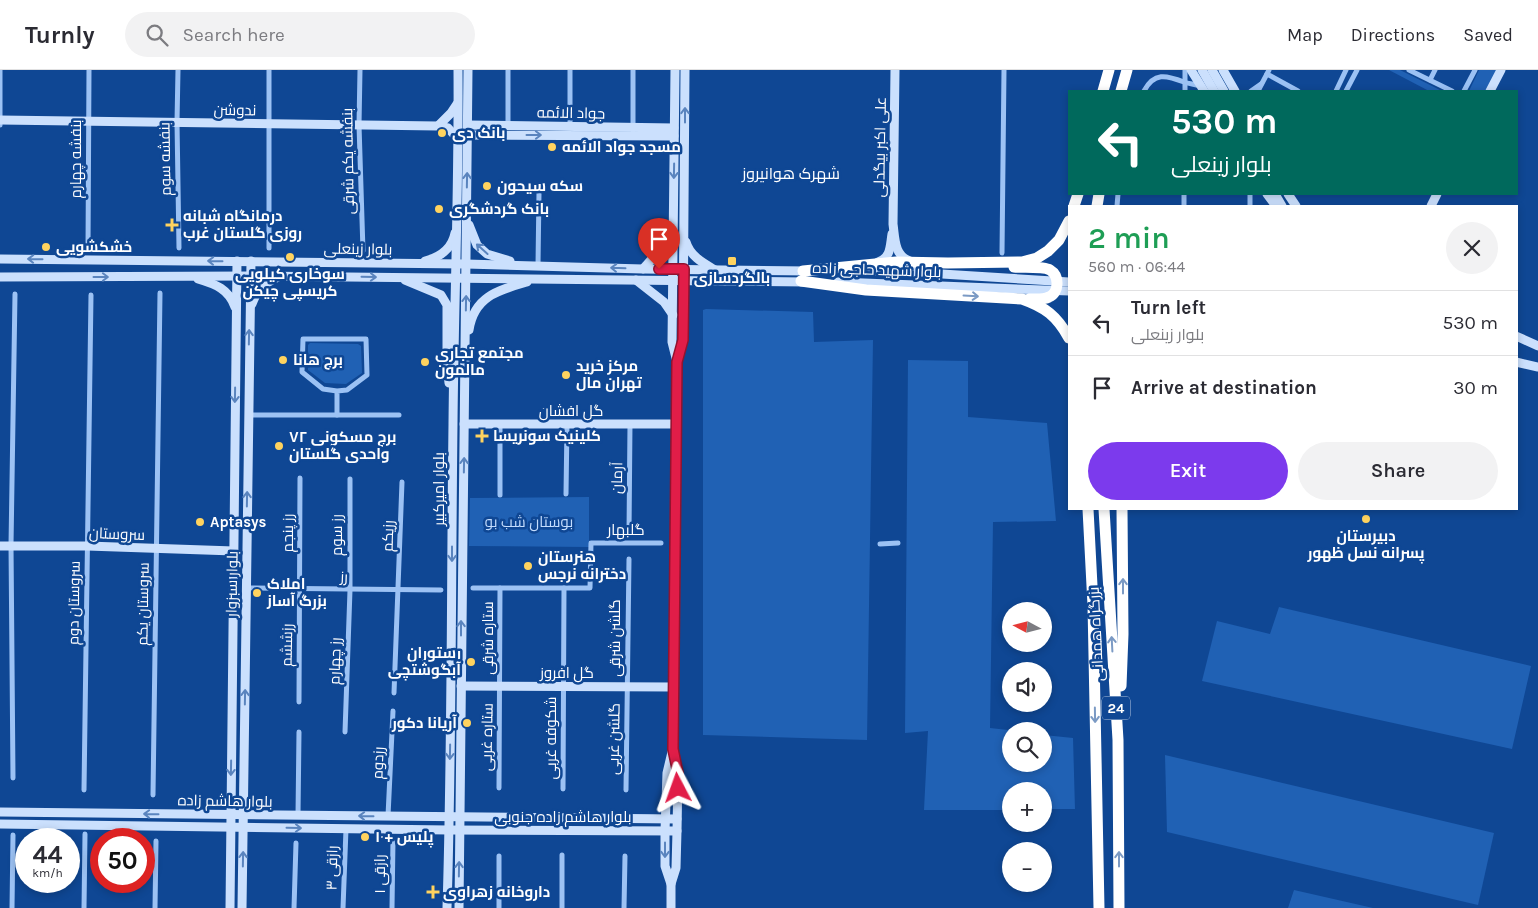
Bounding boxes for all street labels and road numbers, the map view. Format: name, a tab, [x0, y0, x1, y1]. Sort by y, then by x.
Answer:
street label: علی اکبر بیگدلی	[870, 97, 891, 197]
street label: ندوشن	[213, 101, 257, 120]
street label: جواد الائمه	[537, 103, 605, 123]
street label: بنفشه یکم شرقی	[338, 108, 359, 214]
street label: بنفشه چهارم	[67, 119, 86, 199]
street label: بنفشه سوم	[155, 122, 176, 196]
street label: بلوار زینعلی	[324, 239, 392, 260]
street label: بلوار شهید حاجی زاده	[812, 259, 942, 282]
street label: گل افشان	[539, 402, 603, 421]
street label: بلوار امیرکبیر	[430, 452, 448, 527]
street label: آرمان	[608, 462, 627, 494]
street label: رز پنجم	[279, 514, 298, 552]
street label: رز سوم	[328, 514, 347, 556]
street label: رزیکم	[378, 520, 399, 552]
street label: گلبهار	[606, 521, 645, 540]
street label: سروستان	[89, 524, 145, 545]
street label: بلوار سبزوار	[222, 551, 242, 618]
street label: سروستان دوم	[64, 561, 85, 645]
street label: سروستان یکم	[133, 562, 154, 646]
street label: رز	[339, 568, 348, 586]
street label: بزرگراه همدانی	[1085, 586, 1108, 682]
street label: گلشن شرقی	[606, 599, 625, 677]
street label: ستاره شرقی	[479, 601, 498, 675]
street label: رزششم	[278, 623, 297, 667]
street label: رز چهارم	[325, 637, 346, 685]
street label: گل افروز	[539, 664, 594, 683]
road number: 24	[1102, 696, 1130, 720]
street label: شکوفه غربی	[542, 697, 561, 779]
street label: ستاره غربی	[477, 703, 498, 771]
street label: گلشن غربی	[604, 703, 625, 775]
street label: رزدوم	[368, 746, 389, 780]
street label: بلوار هاشم زاده	[177, 791, 273, 812]
street label: بلوار هاشم زاده جنوبی	[494, 808, 632, 827]
street label: رازقی ۳	[323, 845, 342, 891]
street label: رازقی ۱	[371, 854, 390, 894]

